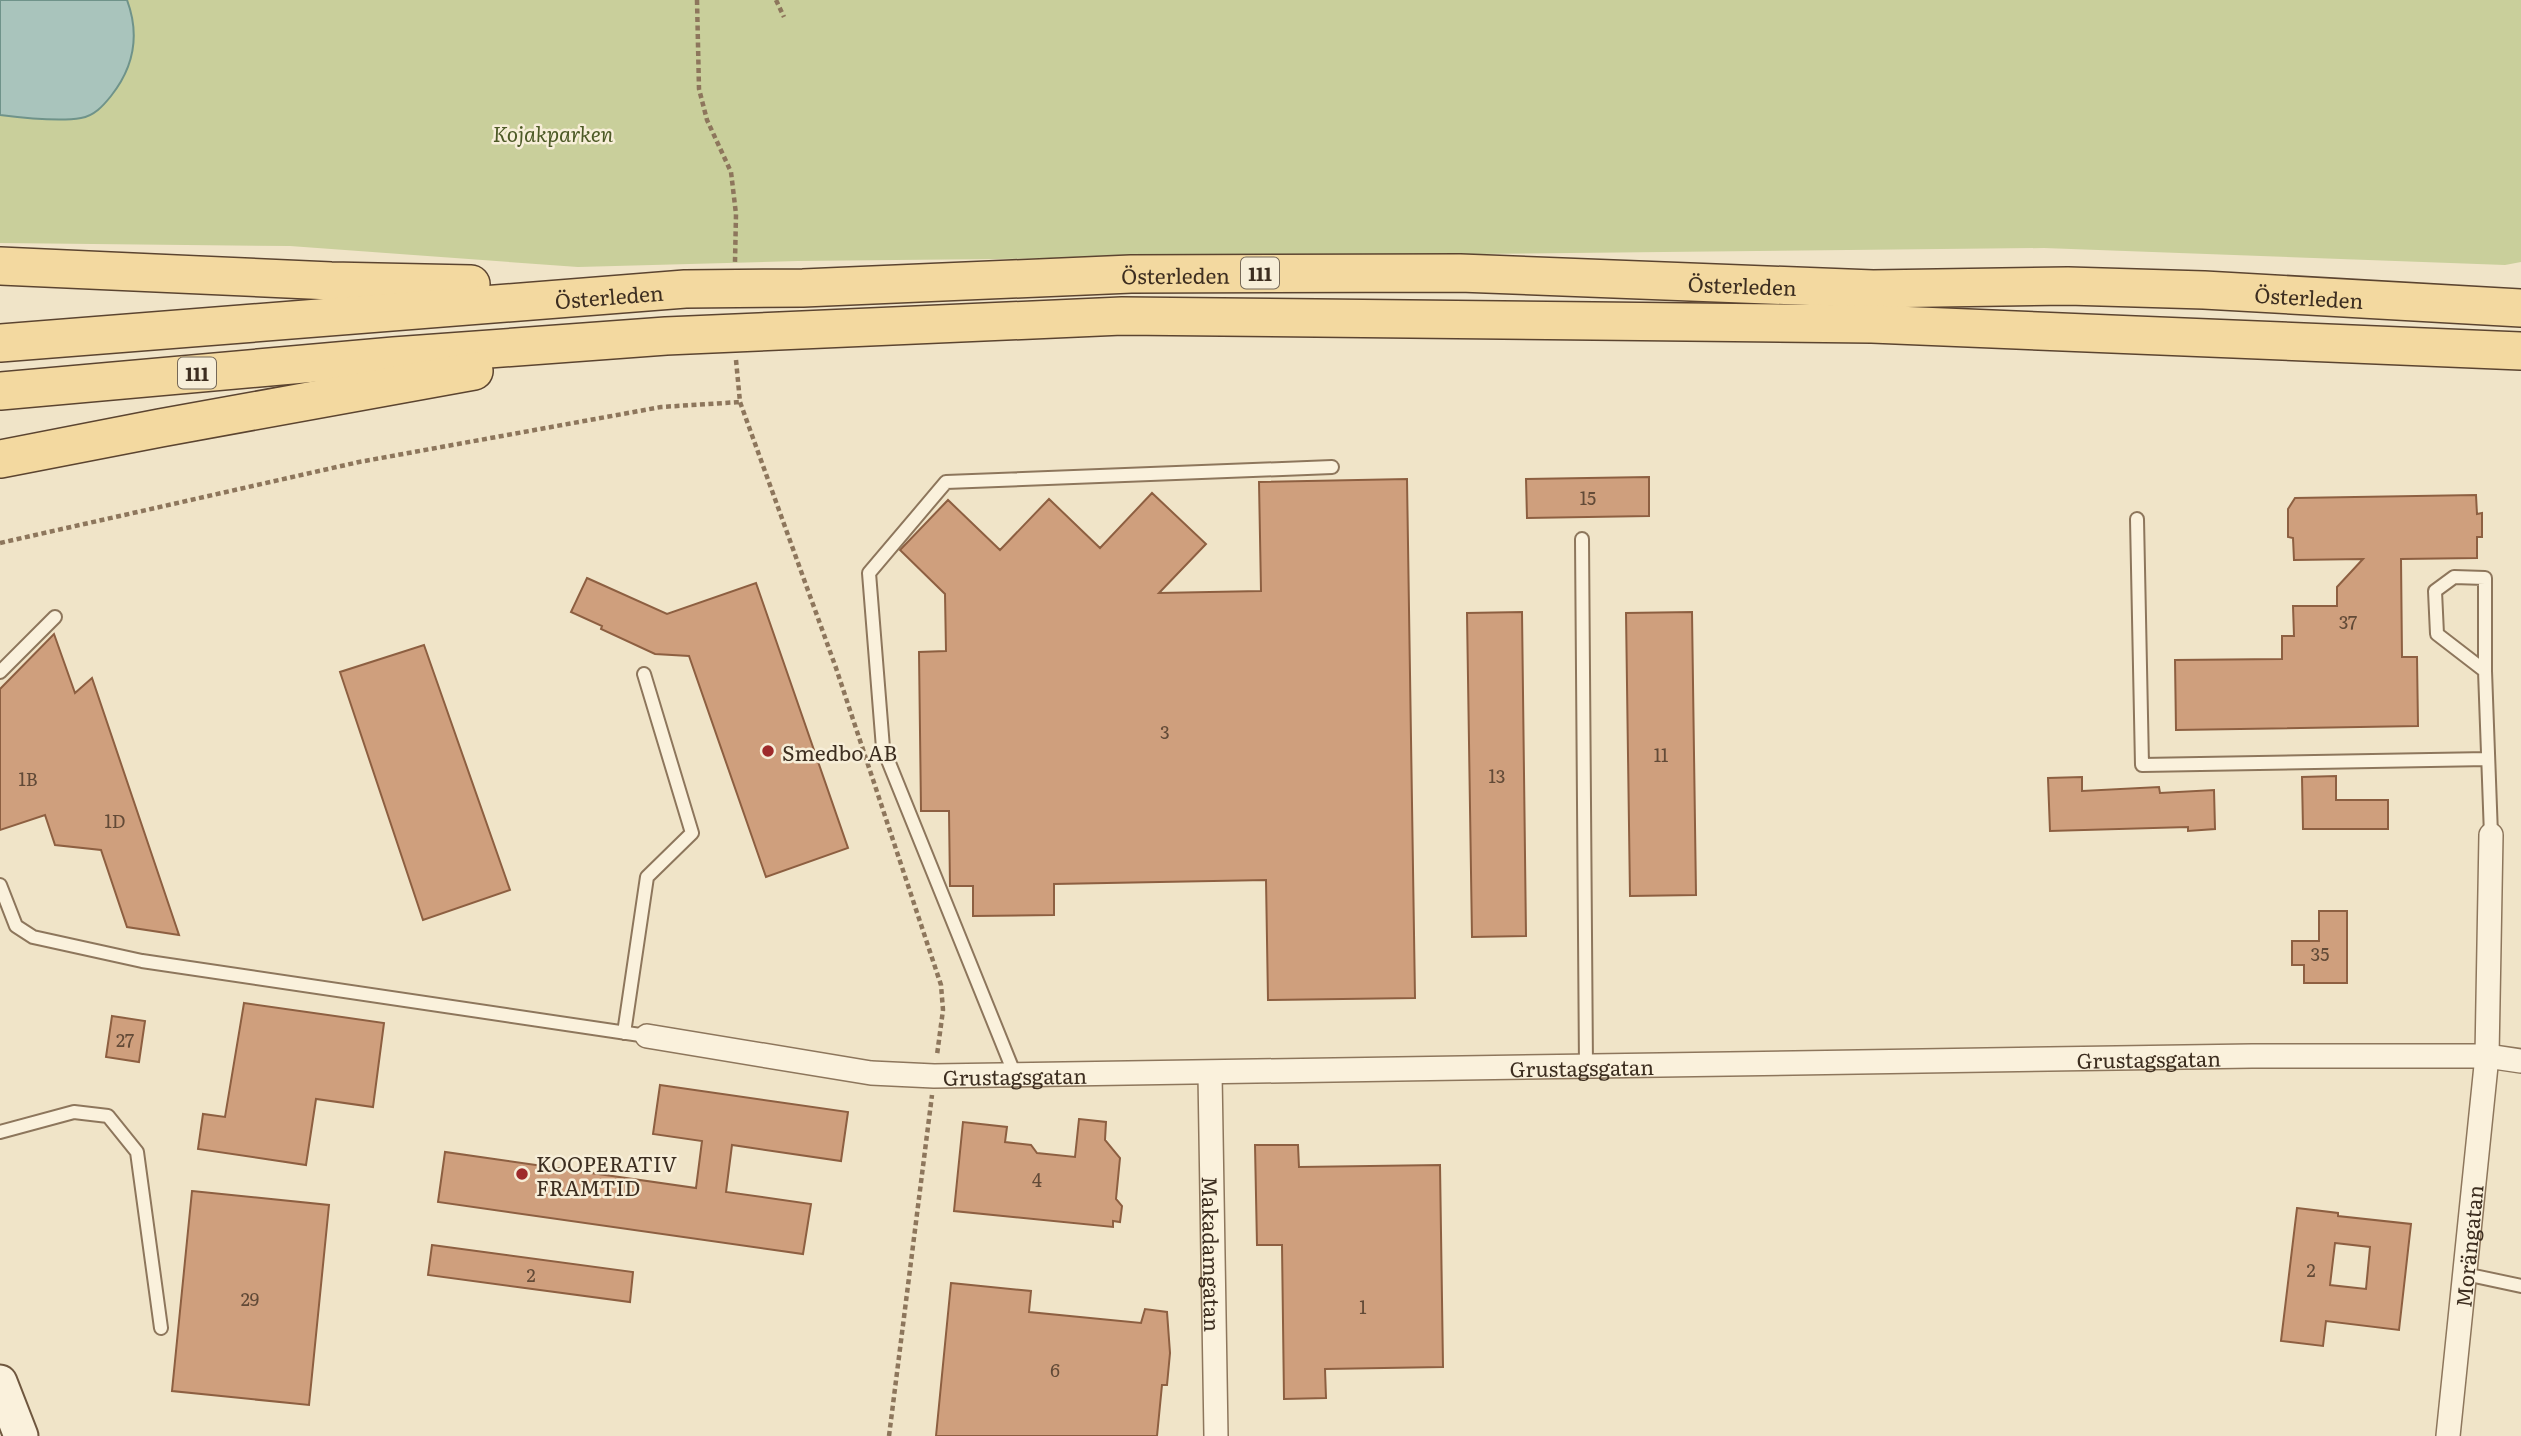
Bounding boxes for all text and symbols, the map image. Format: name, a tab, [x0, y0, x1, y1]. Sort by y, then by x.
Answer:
park label: Kojakparken	[493, 117, 614, 148]
street label: Österleden	[1120, 258, 1230, 290]
road number: 111	[1241, 258, 1279, 288]
street label: Österleden	[1687, 266, 1797, 302]
street label: Österleden	[554, 275, 665, 315]
street label: Österleden	[2254, 277, 2364, 315]
road number: 111	[178, 358, 216, 388]
house number: 15	[1580, 484, 1596, 511]
house number: 37	[2339, 608, 2357, 635]
house number: 3	[1160, 718, 1170, 745]
place label: Smedbo AB	[782, 736, 897, 767]
house number: 11	[1654, 741, 1668, 768]
marker: Smedbo AB	[760, 743, 776, 759]
house number: 13	[1488, 762, 1506, 789]
house number: 1B	[18, 765, 38, 792]
house number: 1D	[104, 807, 126, 834]
house number: 35	[2311, 940, 2329, 967]
house number: 27	[116, 1026, 134, 1053]
street label: Grustagsgatan	[2076, 1041, 2221, 1074]
street label: Grustagsgatan	[1509, 1050, 1654, 1083]
street label: Grustagsgatan	[943, 1058, 1087, 1091]
place label: KOOPERATIV FRAMTID	[536, 1147, 678, 1202]
marker: KOOPERATIV FRAMTID	[514, 1166, 530, 1182]
house number: 4	[1032, 1166, 1042, 1193]
street label: Makadamgatan	[1196, 1176, 1230, 1332]
street label: Morängatan	[2446, 1183, 2489, 1309]
house number: 2	[2306, 1256, 2316, 1283]
house number: 2	[526, 1261, 536, 1288]
house number: 29	[241, 1285, 259, 1312]
house number: 1	[1359, 1293, 1367, 1320]
house number: 6	[1050, 1356, 1060, 1383]

